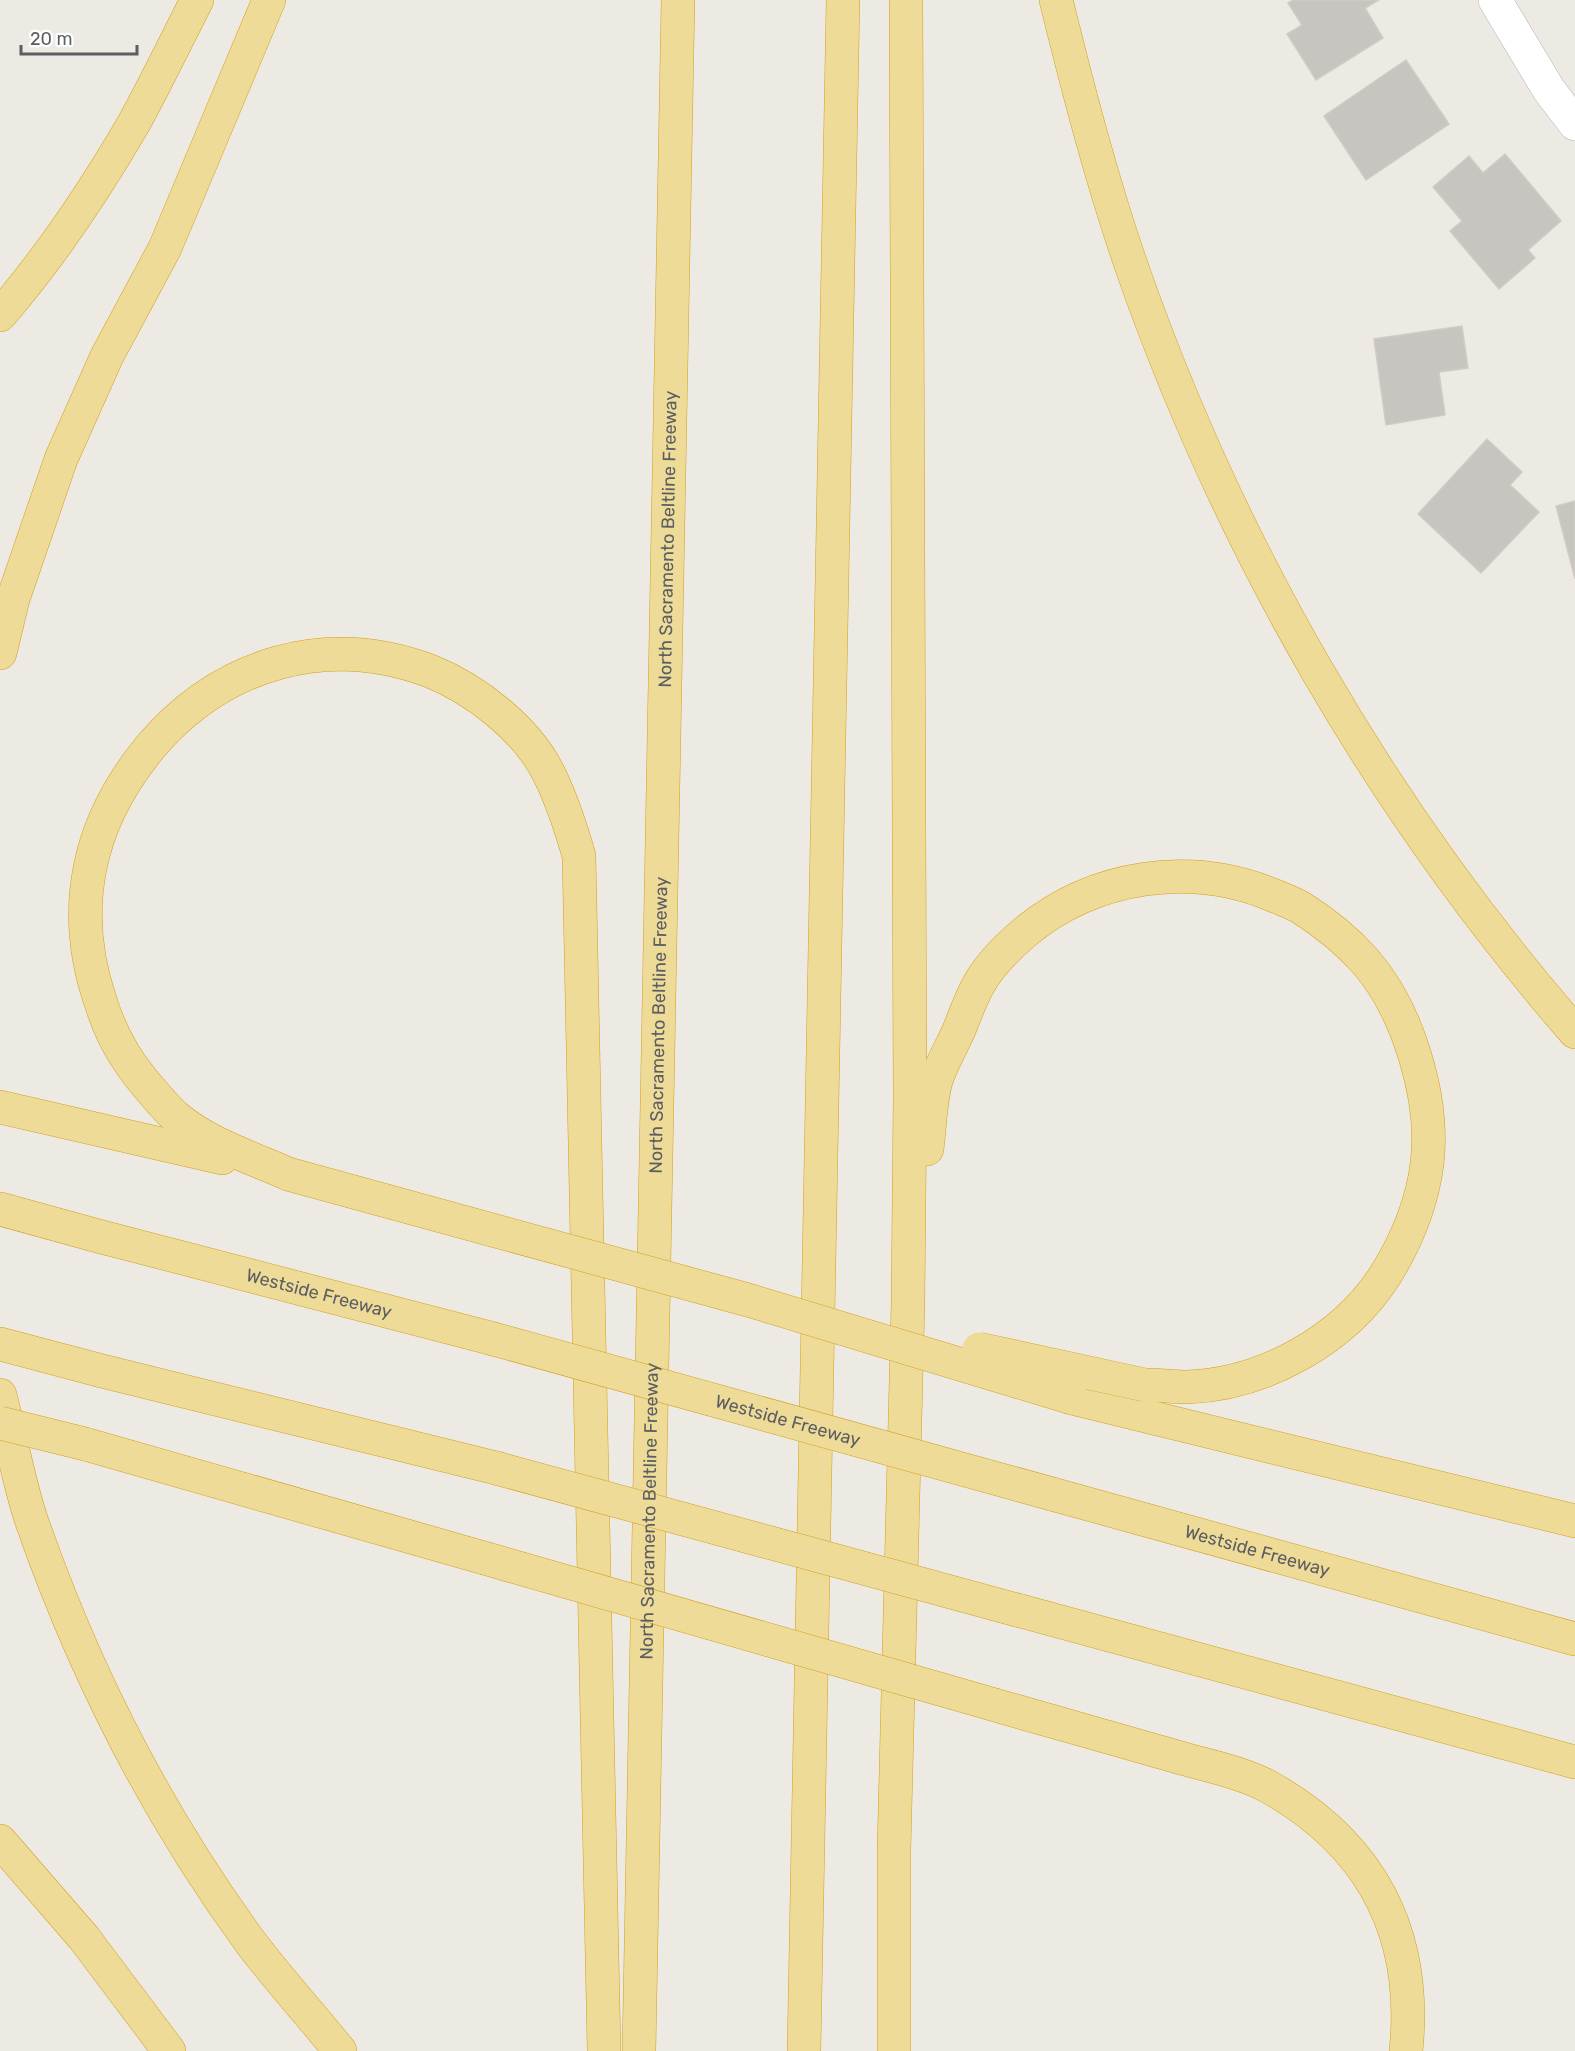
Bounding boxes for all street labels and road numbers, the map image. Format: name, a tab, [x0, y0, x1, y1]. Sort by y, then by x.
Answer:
street label: North Sacramento Beltline Freeway	[654, 391, 682, 688]
street label: North Sacramento Beltline Freeway	[645, 876, 672, 1174]
street label: Westside Freeway	[244, 1264, 394, 1323]
street label: North Sacramento Beltline Freeway	[635, 1362, 663, 1660]
street label: Westside Freeway	[713, 1390, 863, 1451]
street label: Westside Freeway	[1182, 1520, 1332, 1582]

